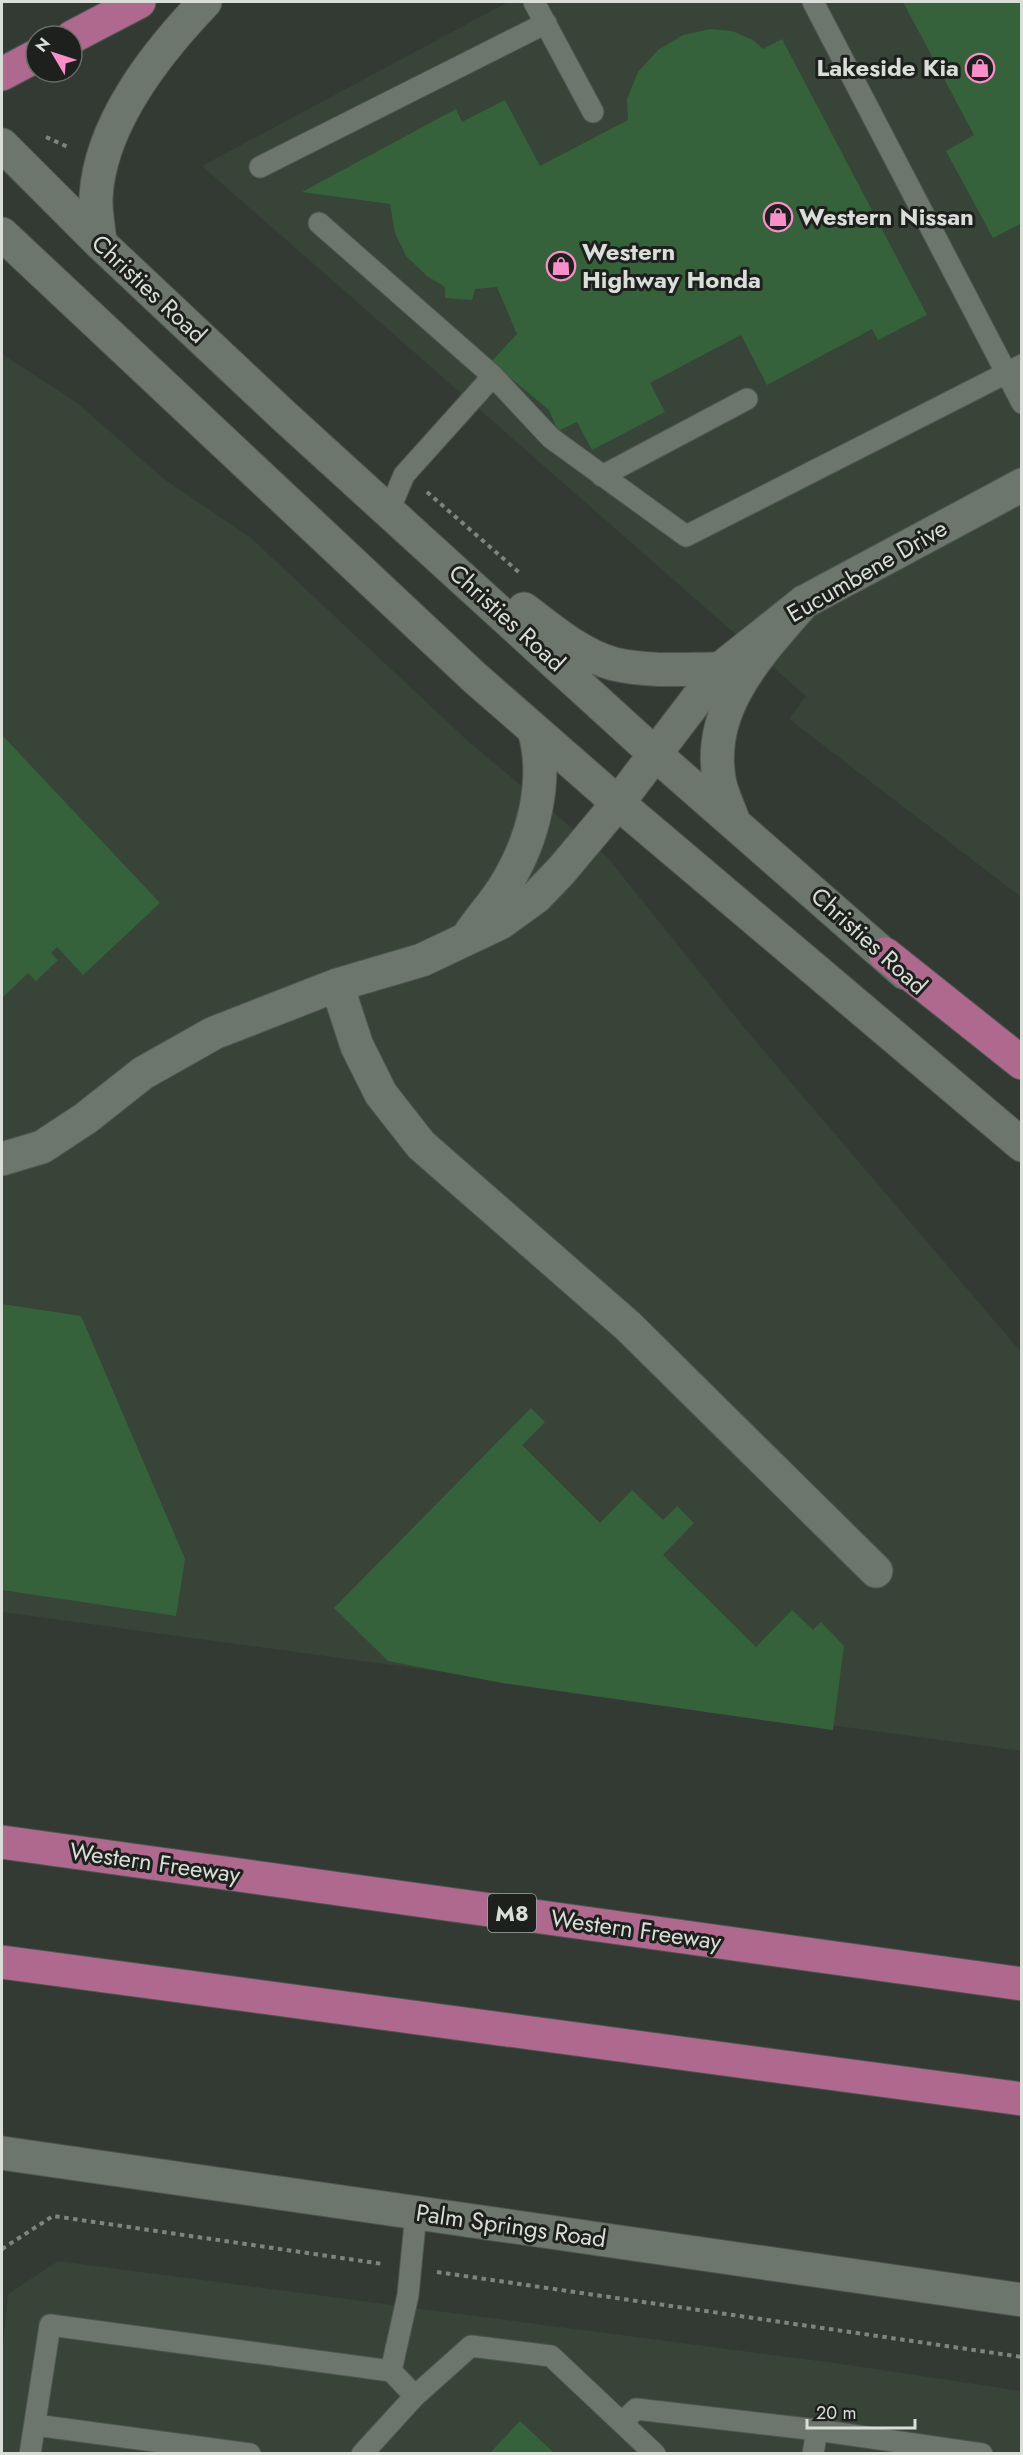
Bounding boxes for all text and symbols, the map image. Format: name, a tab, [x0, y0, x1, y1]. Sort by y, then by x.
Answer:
north arrow	[24, 24, 84, 84]
text: N	[30, 33, 56, 57]
place label: Lakeside Kia	[816, 50, 959, 85]
shop icon: Lakeside Kia	[964, 52, 996, 84]
place label: Western Nissan	[799, 199, 974, 234]
shop icon: Western Nissan	[762, 201, 794, 233]
street label: Christies Road	[84, 226, 215, 351]
place label: Western Highway Honda	[582, 234, 761, 297]
shop icon: Western Highway Honda	[545, 250, 577, 282]
street label: Eucumbene Drive	[780, 510, 954, 631]
street label: Christies Road	[441, 556, 573, 680]
street label: Christies Road	[803, 879, 935, 1003]
street label: Western Freeway	[67, 1833, 243, 1892]
road number: M8	[488, 1894, 536, 1932]
street label: Western Freeway	[548, 1900, 724, 1959]
street label: Palm Springs Road	[414, 2195, 608, 2256]
scale bar	[807, 2392, 915, 2430]
text: 20 m	[816, 2400, 856, 2426]

